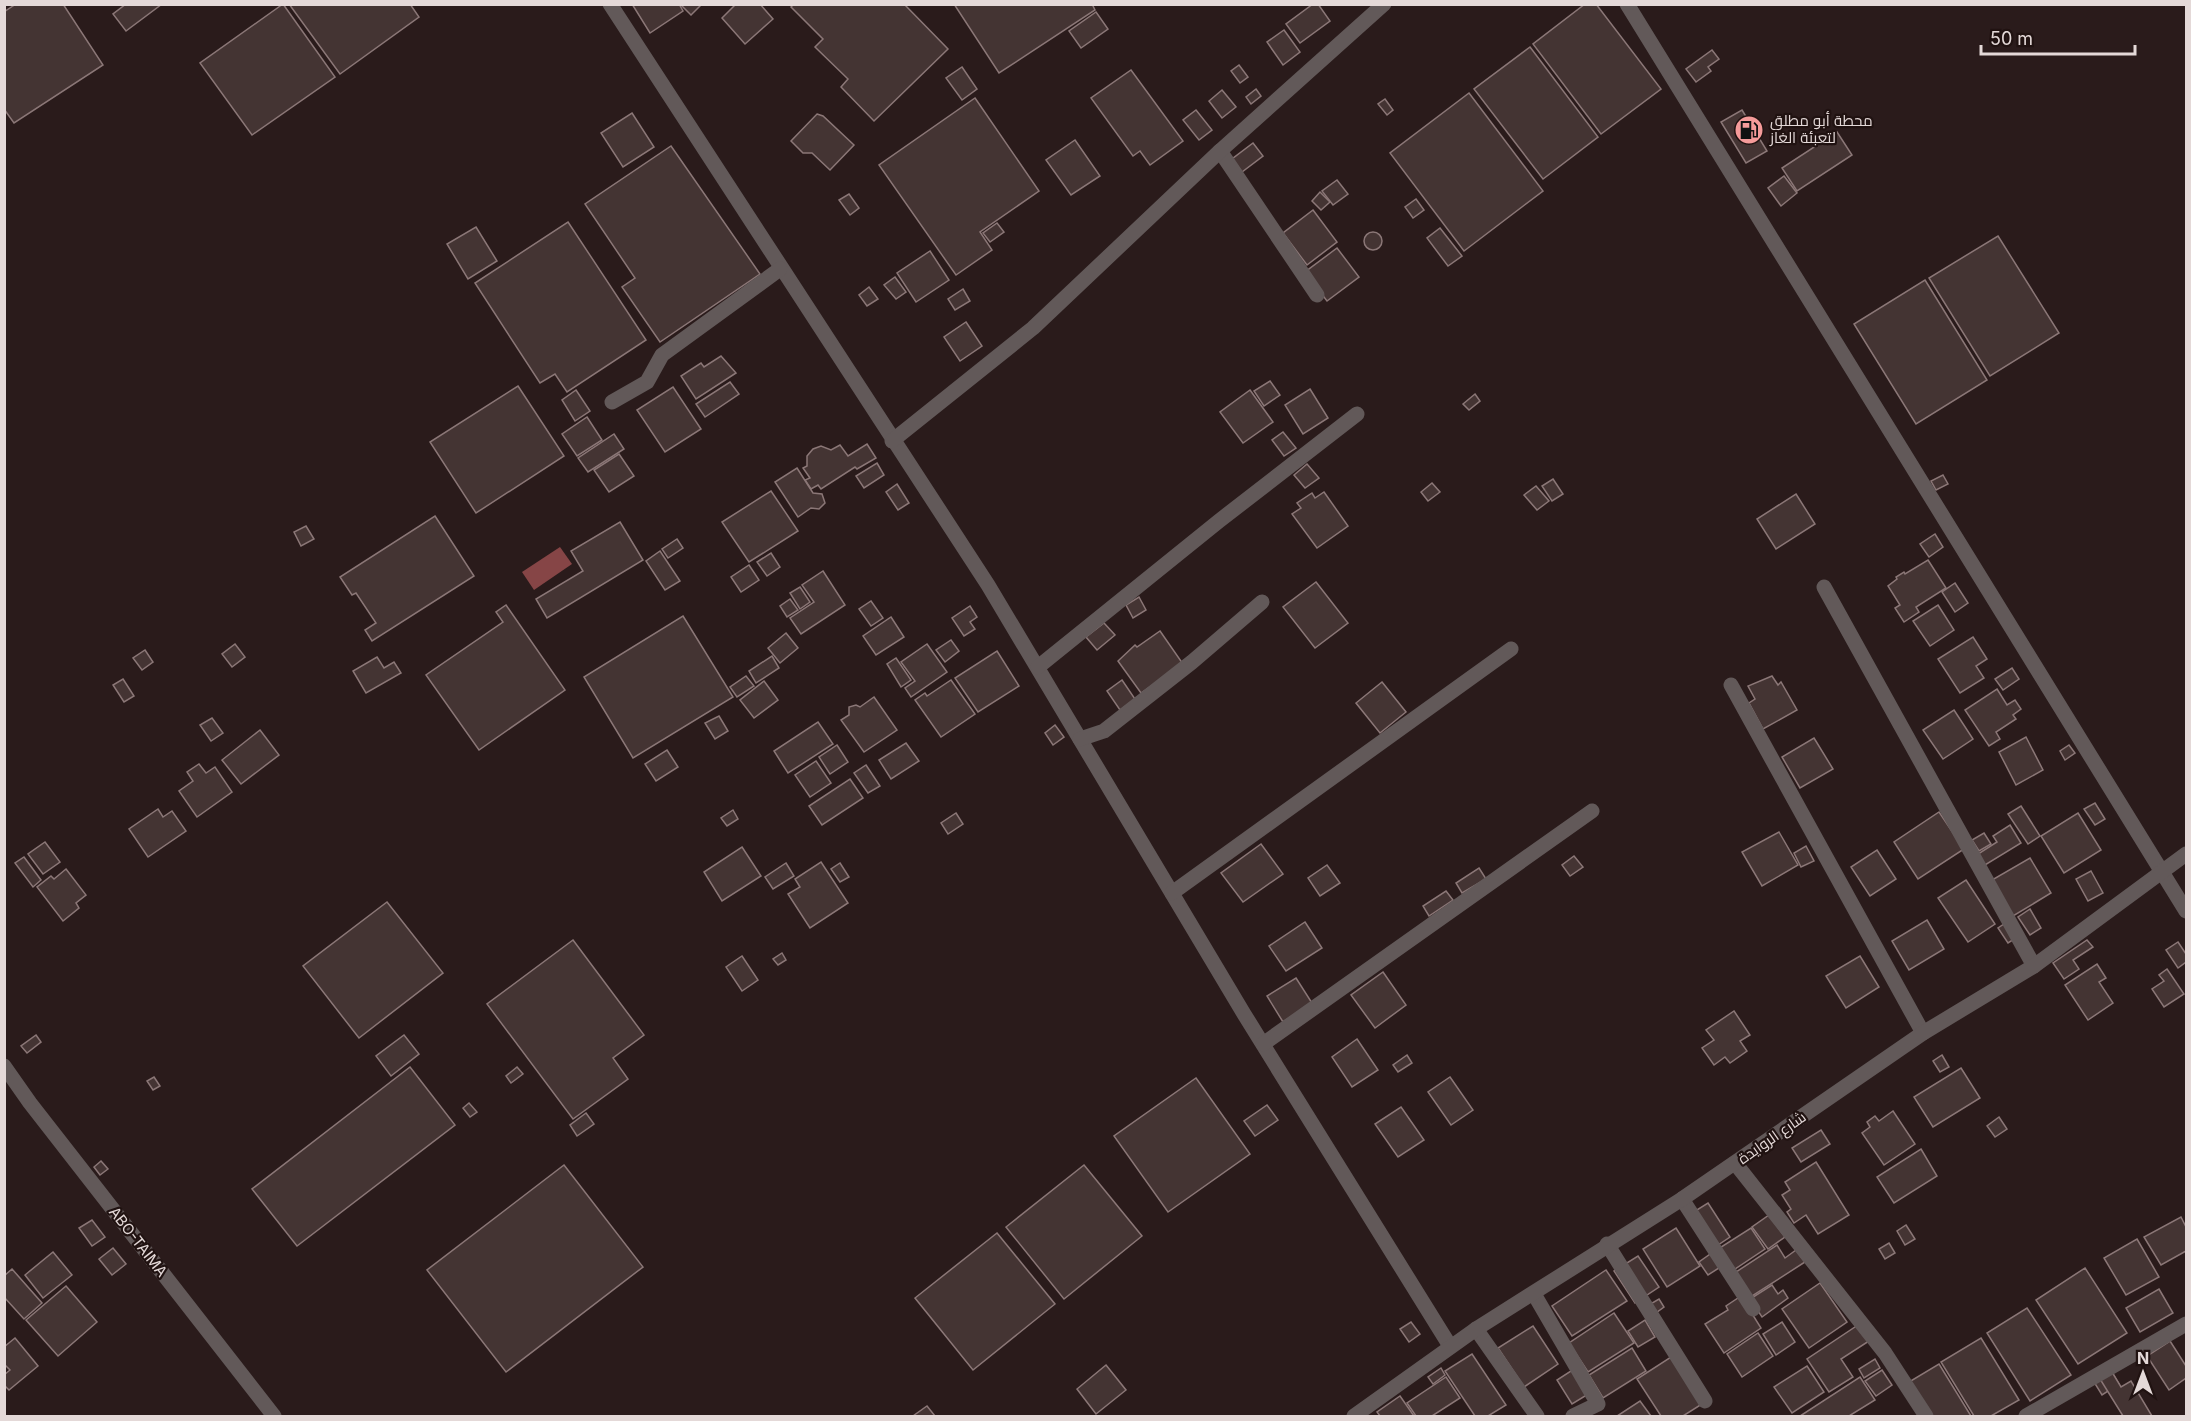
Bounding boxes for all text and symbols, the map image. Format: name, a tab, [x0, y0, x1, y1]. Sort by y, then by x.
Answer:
scale bar	[1981, 18, 2136, 56]
text: 50 m	[1990, 28, 2033, 49]
place label: محطة أبو مطلق لتعبئة الغاز	[1769, 111, 1873, 147]
fuel station icon: محطة أبو مطلق لتعبئة الغاز	[1733, 114, 1765, 146]
street label: شارع الروايدة	[1734, 1107, 1811, 1170]
street label: ABO-TAIMA	[105, 1203, 172, 1281]
north arrow	[2113, 1343, 2173, 1403]
text: N	[2137, 1348, 2149, 1368]

